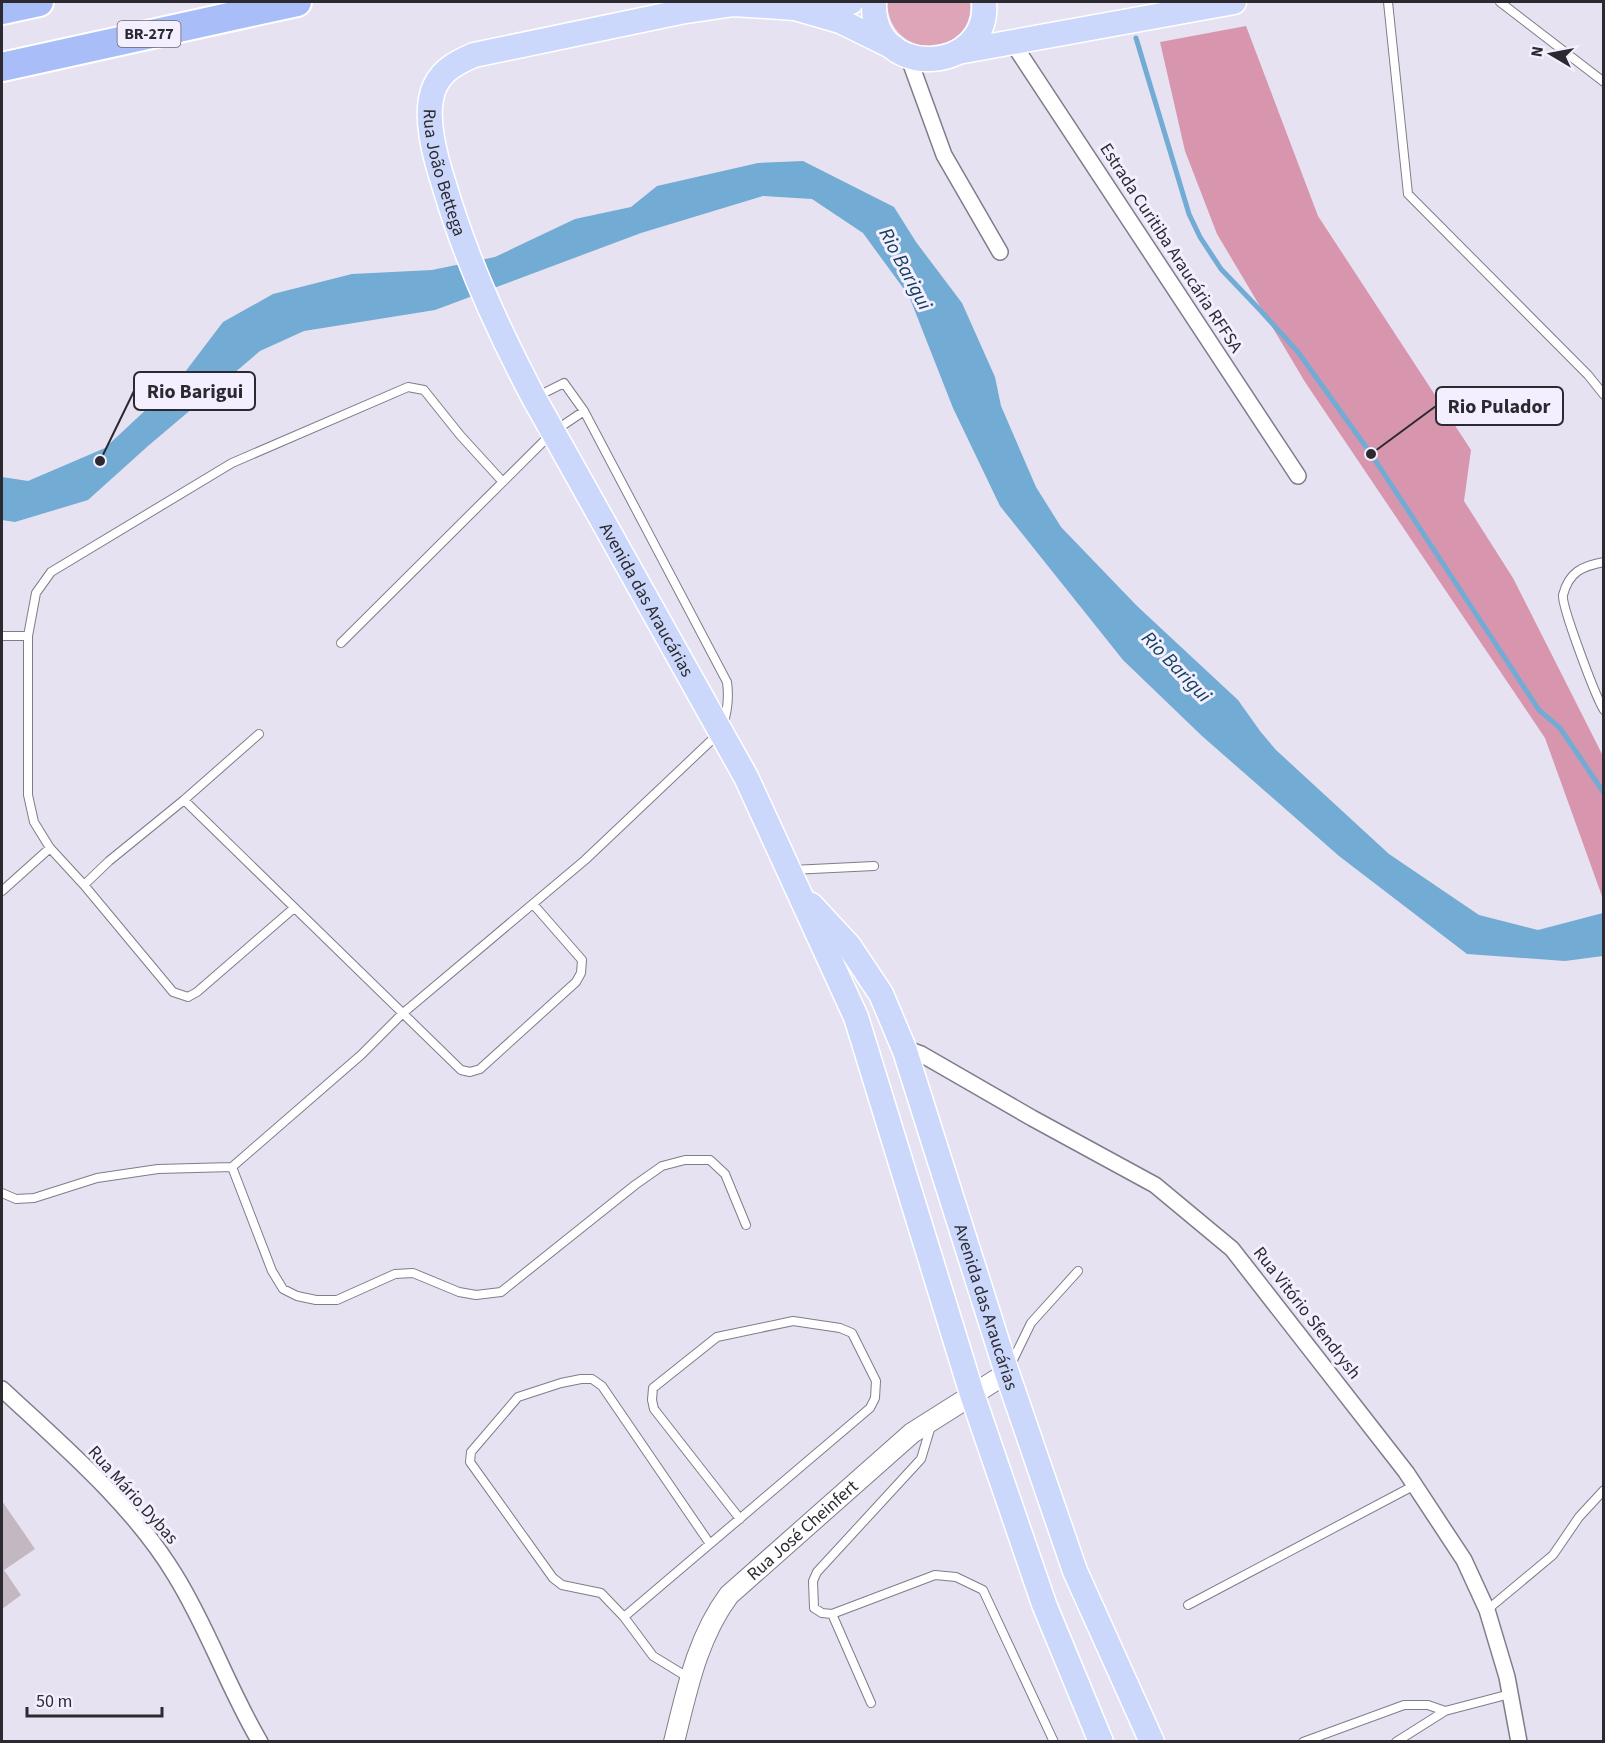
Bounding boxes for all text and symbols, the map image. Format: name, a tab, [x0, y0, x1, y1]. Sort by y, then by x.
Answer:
road number: BR-277	[118, 21, 180, 47]
north arrow	[1521, 24, 1581, 84]
text: N	[1525, 44, 1549, 59]
street label: Rua João Bettega	[417, 109, 472, 240]
street label: Estrada Curitiba Araucária RFFSA	[1094, 138, 1249, 358]
water label: Rio Barigui	[872, 223, 939, 315]
callout: Rio Barigui	[134, 372, 255, 410]
text: Rio Barigui	[147, 378, 243, 406]
callout: Rio Pulador	[1436, 387, 1563, 425]
text: Rio Pulador	[1448, 393, 1551, 421]
street label: Avenida das Araucárias	[594, 518, 700, 681]
water label: Rio Barigui	[1135, 625, 1217, 709]
street label: Avenida das Araucárias	[948, 1221, 1024, 1393]
street label: Rua Vitório Sfendrysh	[1247, 1242, 1367, 1384]
street label: Rua Mário Dybas	[82, 1440, 184, 1550]
street label: Rua José Cheinfert	[741, 1474, 863, 1586]
scale bar	[27, 1680, 162, 1718]
text: 50 m	[36, 1689, 72, 1714]

